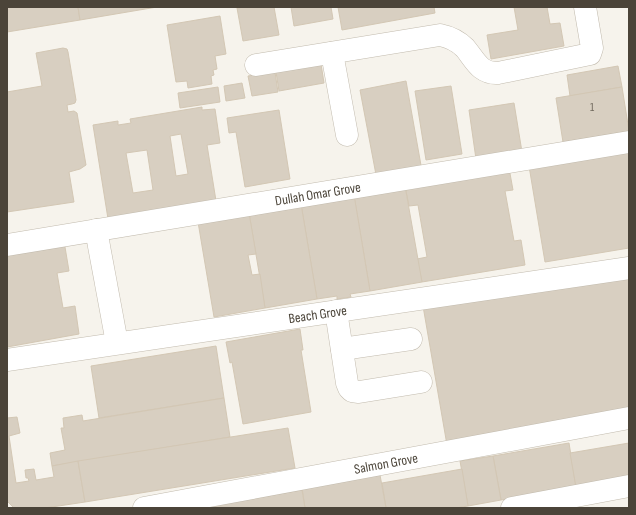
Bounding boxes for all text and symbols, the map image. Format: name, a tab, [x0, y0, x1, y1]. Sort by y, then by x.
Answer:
house number: 1	[590, 100, 595, 115]
street label: Dullah Omar Grove	[274, 179, 362, 209]
street label: Beach Grove	[287, 302, 348, 327]
street label: Salmon Grove	[353, 449, 419, 478]

